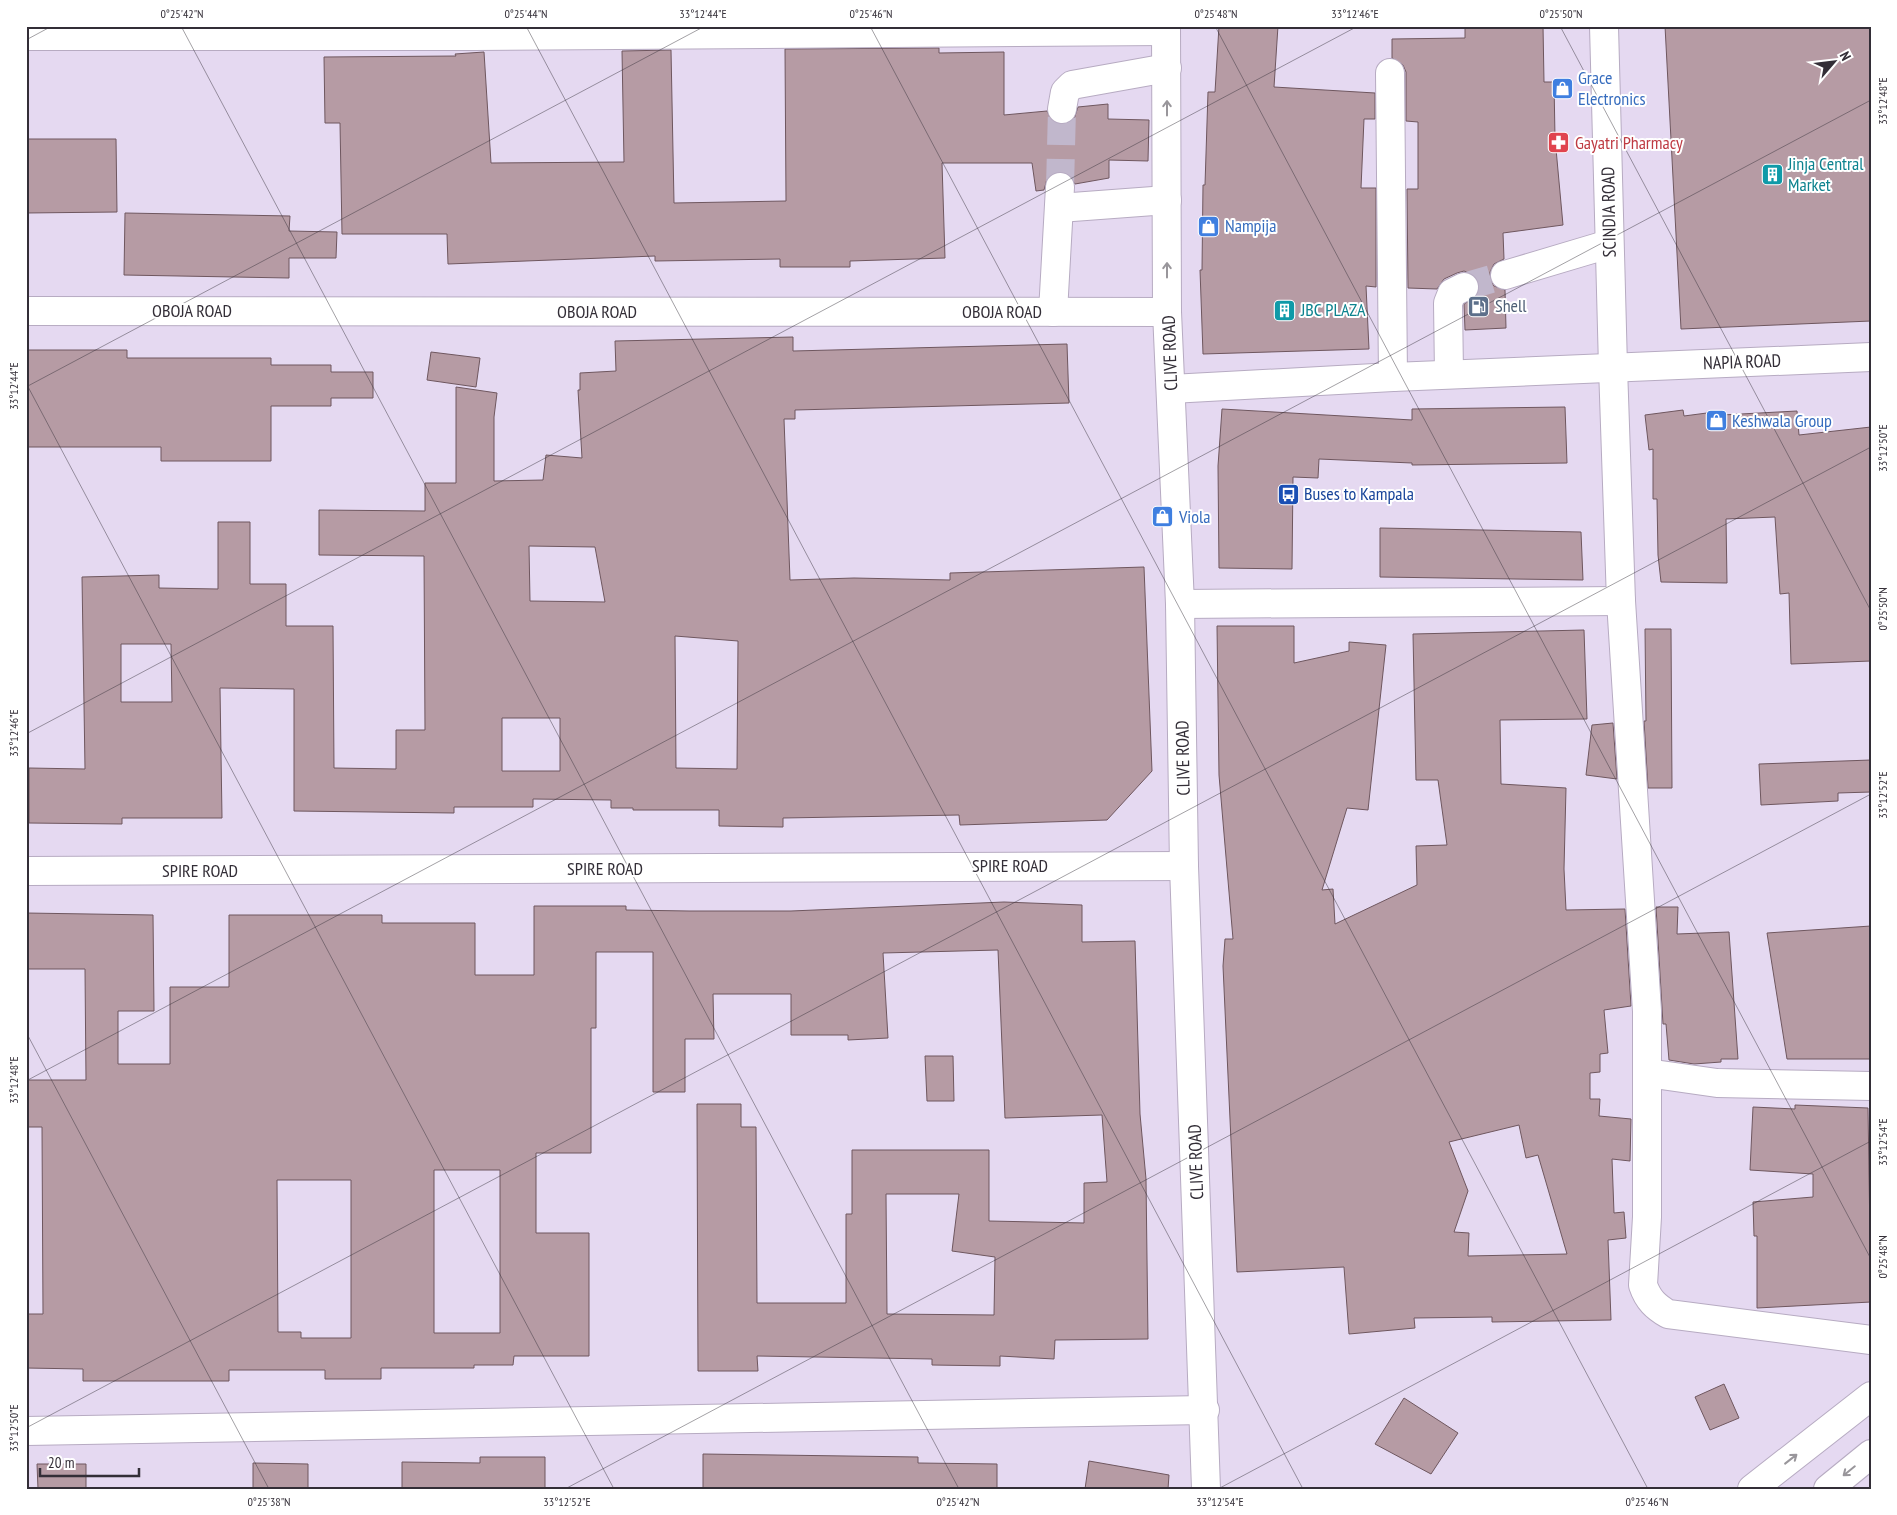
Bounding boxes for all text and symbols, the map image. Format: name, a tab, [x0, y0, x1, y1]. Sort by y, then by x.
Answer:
text: 0°25'42"N	[160, 6, 204, 21]
text: 0°25'44"N	[504, 6, 548, 21]
text: 33°12'44"E	[679, 6, 727, 21]
text: 0°25'46"N	[849, 6, 893, 21]
text: 0°25'48"N	[1194, 6, 1238, 21]
text: 33°12'46"E	[1331, 6, 1379, 21]
text: 0°25'50"N	[1539, 6, 1583, 21]
north arrow	[1810, 38, 1860, 88]
text: N	[1836, 48, 1855, 63]
place label: Grace Electronics	[1578, 66, 1646, 110]
shop icon: Grace Electronics	[1550, 76, 1574, 100]
text: 33°12'48"E	[1875, 77, 1890, 125]
one-way arrow	[1162, 100, 1172, 116]
pharmacy icon: Gayatri Pharmacy	[1547, 131, 1571, 155]
place label: Gayatri Pharmacy	[1575, 131, 1683, 154]
place label: Jinja Central Market	[1787, 152, 1864, 196]
building icon: Jinja Central Market	[1760, 162, 1784, 186]
street label: SCINDIA ROAD	[1596, 166, 1621, 258]
shop icon: Nampija	[1197, 214, 1221, 238]
place label: Nampija	[1225, 214, 1276, 237]
one-way arrow	[1162, 263, 1172, 279]
fuel station icon: Shell	[1467, 294, 1491, 318]
place label: Shell	[1495, 294, 1527, 317]
building icon: JBC PLAZA	[1273, 298, 1297, 322]
place label: JBC PLAZA	[1300, 298, 1366, 321]
street label: OBOJA ROAD	[152, 299, 232, 322]
street label: OBOJA ROAD	[557, 300, 637, 323]
street label: OBOJA ROAD	[962, 300, 1042, 323]
street label: CLIVE ROAD	[1157, 315, 1182, 391]
street label: NAPIA ROAD	[1703, 349, 1781, 374]
text: 33°12'44"E	[6, 362, 21, 410]
shop icon: Keshwala Group	[1704, 409, 1728, 433]
place label: Keshwala Group	[1732, 409, 1832, 432]
text: 33°12'50"E	[1875, 424, 1890, 472]
bus stop icon: Buses to Kampala	[1276, 482, 1300, 506]
place label: Buses to Kampala	[1304, 482, 1414, 505]
shop icon: Viola	[1151, 505, 1175, 529]
place label: Viola	[1178, 505, 1210, 528]
text: 0°25'50"N	[1875, 587, 1890, 631]
text: 33°12'46"E	[6, 709, 21, 757]
street label: CLIVE ROAD	[1170, 720, 1195, 796]
text: 33°12'52"E	[1875, 771, 1890, 819]
street label: SPIRE ROAD	[972, 854, 1048, 877]
street label: SPIRE ROAD	[567, 857, 643, 880]
street label: SPIRE ROAD	[162, 859, 238, 882]
text: 33°12'48"E	[6, 1056, 21, 1104]
text: 33°12'54"E	[1875, 1118, 1890, 1166]
street label: CLIVE ROAD	[1183, 1124, 1208, 1200]
text: 0°25'48"N	[1875, 1235, 1890, 1279]
text: 33°12'50"E	[6, 1404, 21, 1452]
scale bar	[40, 1445, 139, 1477]
text: 20 m	[48, 1453, 74, 1472]
one-way arrow	[1784, 1453, 1797, 1464]
one-way arrow	[1843, 1466, 1856, 1477]
text: 0°25'38"N	[247, 1494, 291, 1509]
text: 33°12'52"E	[543, 1494, 591, 1509]
text: 0°25'42"N	[936, 1494, 980, 1509]
text: 33°12'54"E	[1196, 1494, 1244, 1509]
text: 0°25'46"N	[1625, 1494, 1669, 1509]

